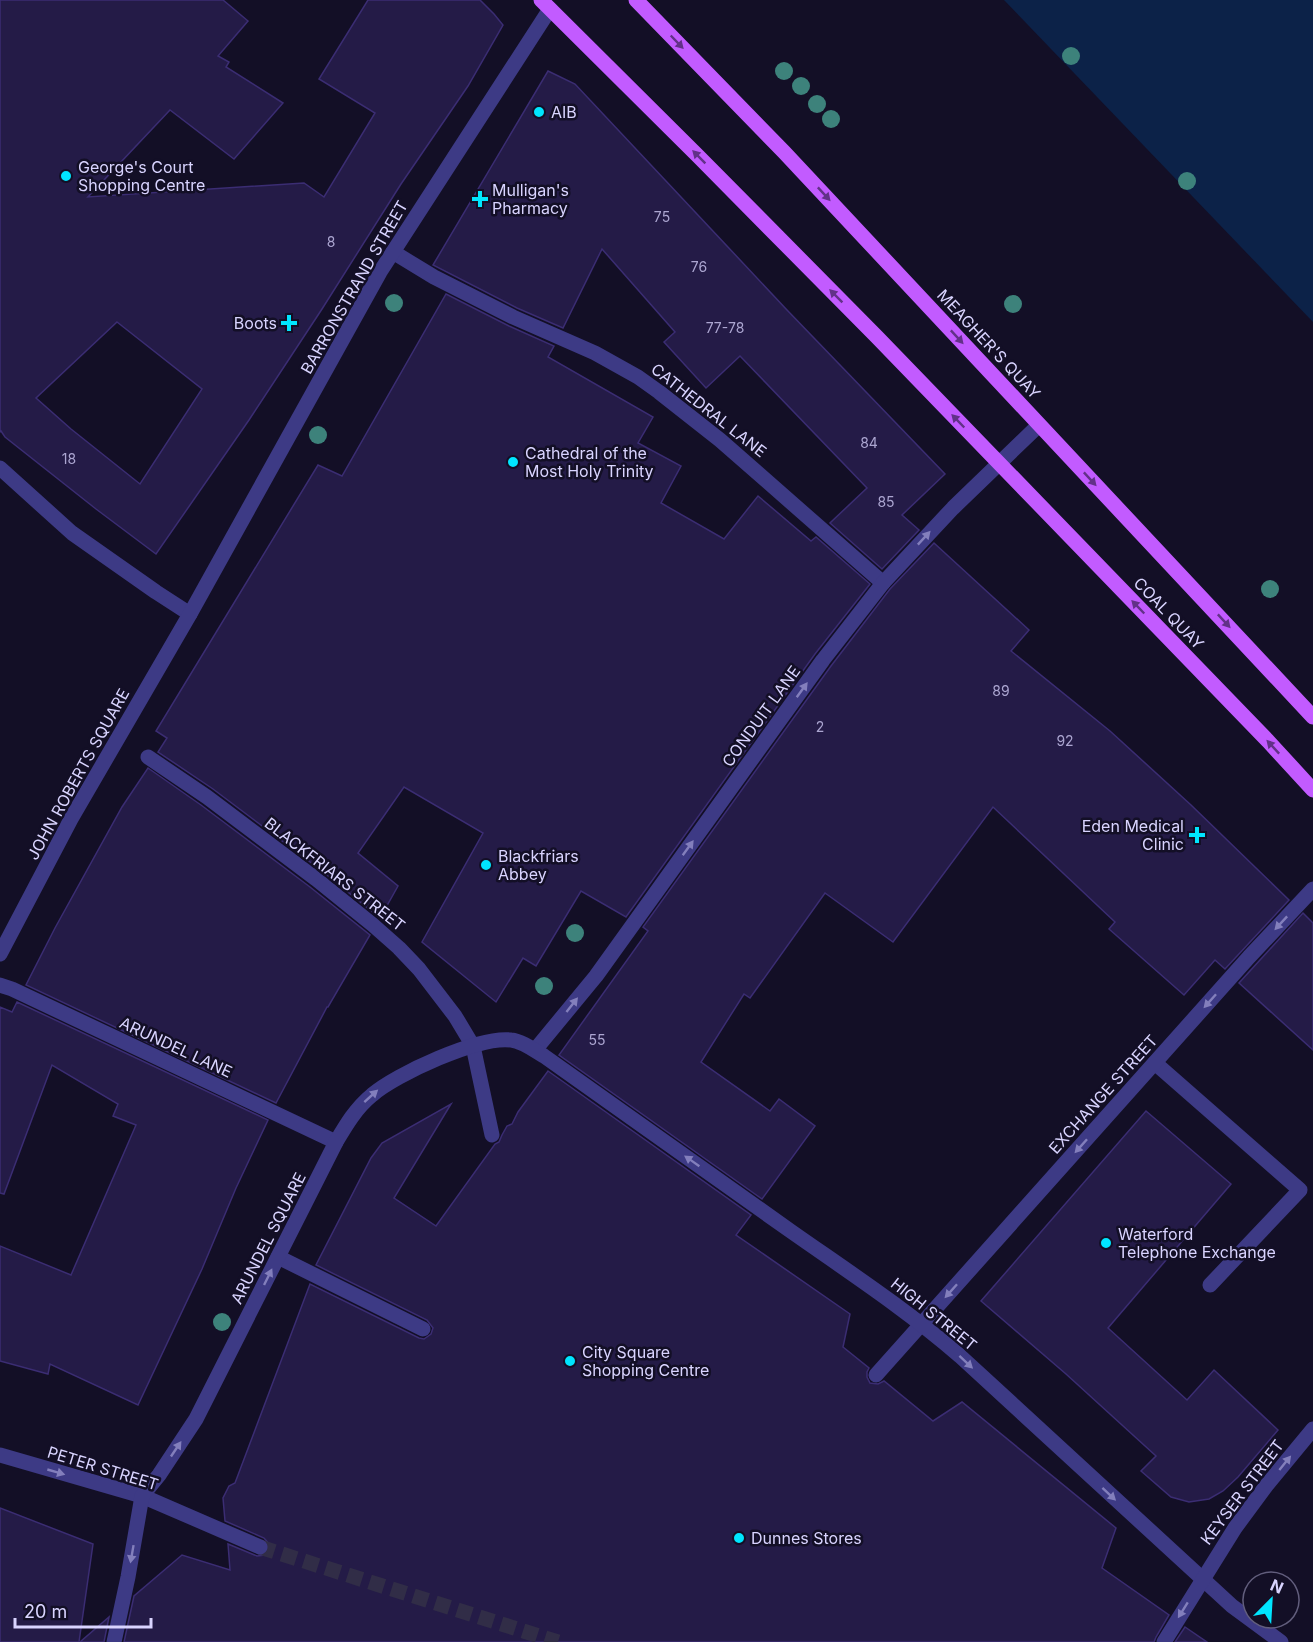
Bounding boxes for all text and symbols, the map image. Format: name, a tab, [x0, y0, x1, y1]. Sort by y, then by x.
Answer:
one-way arrow	[669, 34, 683, 48]
place label: AIB	[551, 102, 577, 122]
marker: AIB	[532, 105, 546, 119]
one-way arrow	[692, 150, 706, 164]
place label: George's Court Shopping Centre	[78, 157, 205, 195]
marker: George's Court Shopping Centre	[59, 169, 73, 183]
place label: Mulligan's Pharmacy	[492, 180, 569, 218]
one-way arrow	[817, 187, 831, 202]
marker: Mulligan's Pharmacy	[473, 192, 487, 206]
street label: BARRONSTRAND STREET	[296, 197, 412, 377]
house number: 75	[654, 208, 670, 225]
house number: 8	[327, 233, 335, 250]
house number: 76	[691, 258, 707, 275]
street label: MEAGHER'S QUAY	[933, 285, 1045, 403]
one-way arrow	[829, 288, 843, 303]
place label: Boots	[234, 313, 277, 333]
marker: Boots	[282, 316, 296, 330]
house number: 77-78	[706, 319, 744, 336]
one-way arrow	[950, 329, 964, 344]
street label: CATHEDRAL LANE	[647, 359, 771, 461]
one-way arrow	[951, 414, 965, 428]
house number: 84	[860, 434, 878, 451]
place label: Cathedral of the Most Holy Trinity	[525, 443, 654, 481]
house number: 18	[62, 450, 76, 467]
marker: Cathedral of the Most Holy Trinity	[506, 455, 520, 469]
one-way arrow	[1083, 472, 1097, 486]
house number: 85	[877, 493, 895, 510]
one-way arrow	[917, 531, 931, 546]
street label: COAL QUAY	[1130, 573, 1208, 653]
one-way arrow	[1131, 600, 1145, 614]
one-way arrow	[1217, 613, 1230, 628]
street label: CONDUIT LANE	[718, 661, 804, 771]
one-way arrow	[796, 682, 808, 698]
house number: 89	[992, 682, 1010, 699]
street label: JOHN ROBERTS SQUARE	[22, 685, 134, 863]
house number: 2	[816, 718, 824, 735]
house number: 92	[1056, 732, 1074, 749]
one-way arrow	[1266, 739, 1280, 754]
street label: BLACKFRIARS STREET	[261, 813, 409, 935]
place label: Eden Medical Clinic	[1082, 816, 1184, 854]
marker: Eden Medical Clinic	[1188, 826, 1206, 844]
one-way arrow	[682, 841, 694, 857]
place label: Blackfriars Abbey	[498, 846, 579, 884]
marker: Blackfriars Abbey	[479, 858, 493, 872]
one-way arrow	[1275, 915, 1288, 930]
one-way arrow	[1203, 993, 1217, 1008]
one-way arrow	[566, 997, 579, 1013]
street label: ARUNDEL LANE	[117, 1012, 235, 1082]
street label: EXCHANGE STREET	[1044, 1030, 1162, 1158]
house number: 55	[588, 1031, 606, 1048]
one-way arrow	[363, 1090, 378, 1103]
one-way arrow	[1075, 1138, 1088, 1153]
one-way arrow	[685, 1155, 701, 1167]
street label: ARUNDEL SQUARE	[226, 1169, 310, 1307]
place label: Waterford Telephone Exchange	[1118, 1224, 1276, 1262]
marker: Waterford Telephone Exchange	[1099, 1236, 1113, 1250]
one-way arrow	[263, 1269, 272, 1286]
street label: HIGH STREET	[887, 1273, 981, 1355]
one-way arrow	[944, 1284, 958, 1299]
place label: City Square Shopping Centre	[582, 1342, 709, 1380]
marker: City Square Shopping Centre	[563, 1354, 577, 1368]
one-way arrow	[958, 1355, 973, 1368]
street label: KEYSER STREET	[1196, 1436, 1288, 1548]
one-way arrow	[171, 1441, 182, 1458]
street label: PETER STREET	[45, 1442, 161, 1494]
one-way arrow	[1278, 1455, 1291, 1471]
one-way arrow	[47, 1468, 65, 1477]
one-way arrow	[1102, 1487, 1117, 1501]
place label: Dunnes Stores	[751, 1528, 862, 1548]
marker: Dunnes Stores	[732, 1531, 746, 1545]
one-way arrow	[127, 1545, 136, 1564]
north arrow	[1241, 1570, 1301, 1630]
text: N	[1267, 1575, 1287, 1598]
scale bar	[15, 1591, 152, 1629]
text: 20 m	[24, 1601, 67, 1622]
one-way arrow	[1177, 1602, 1188, 1618]

